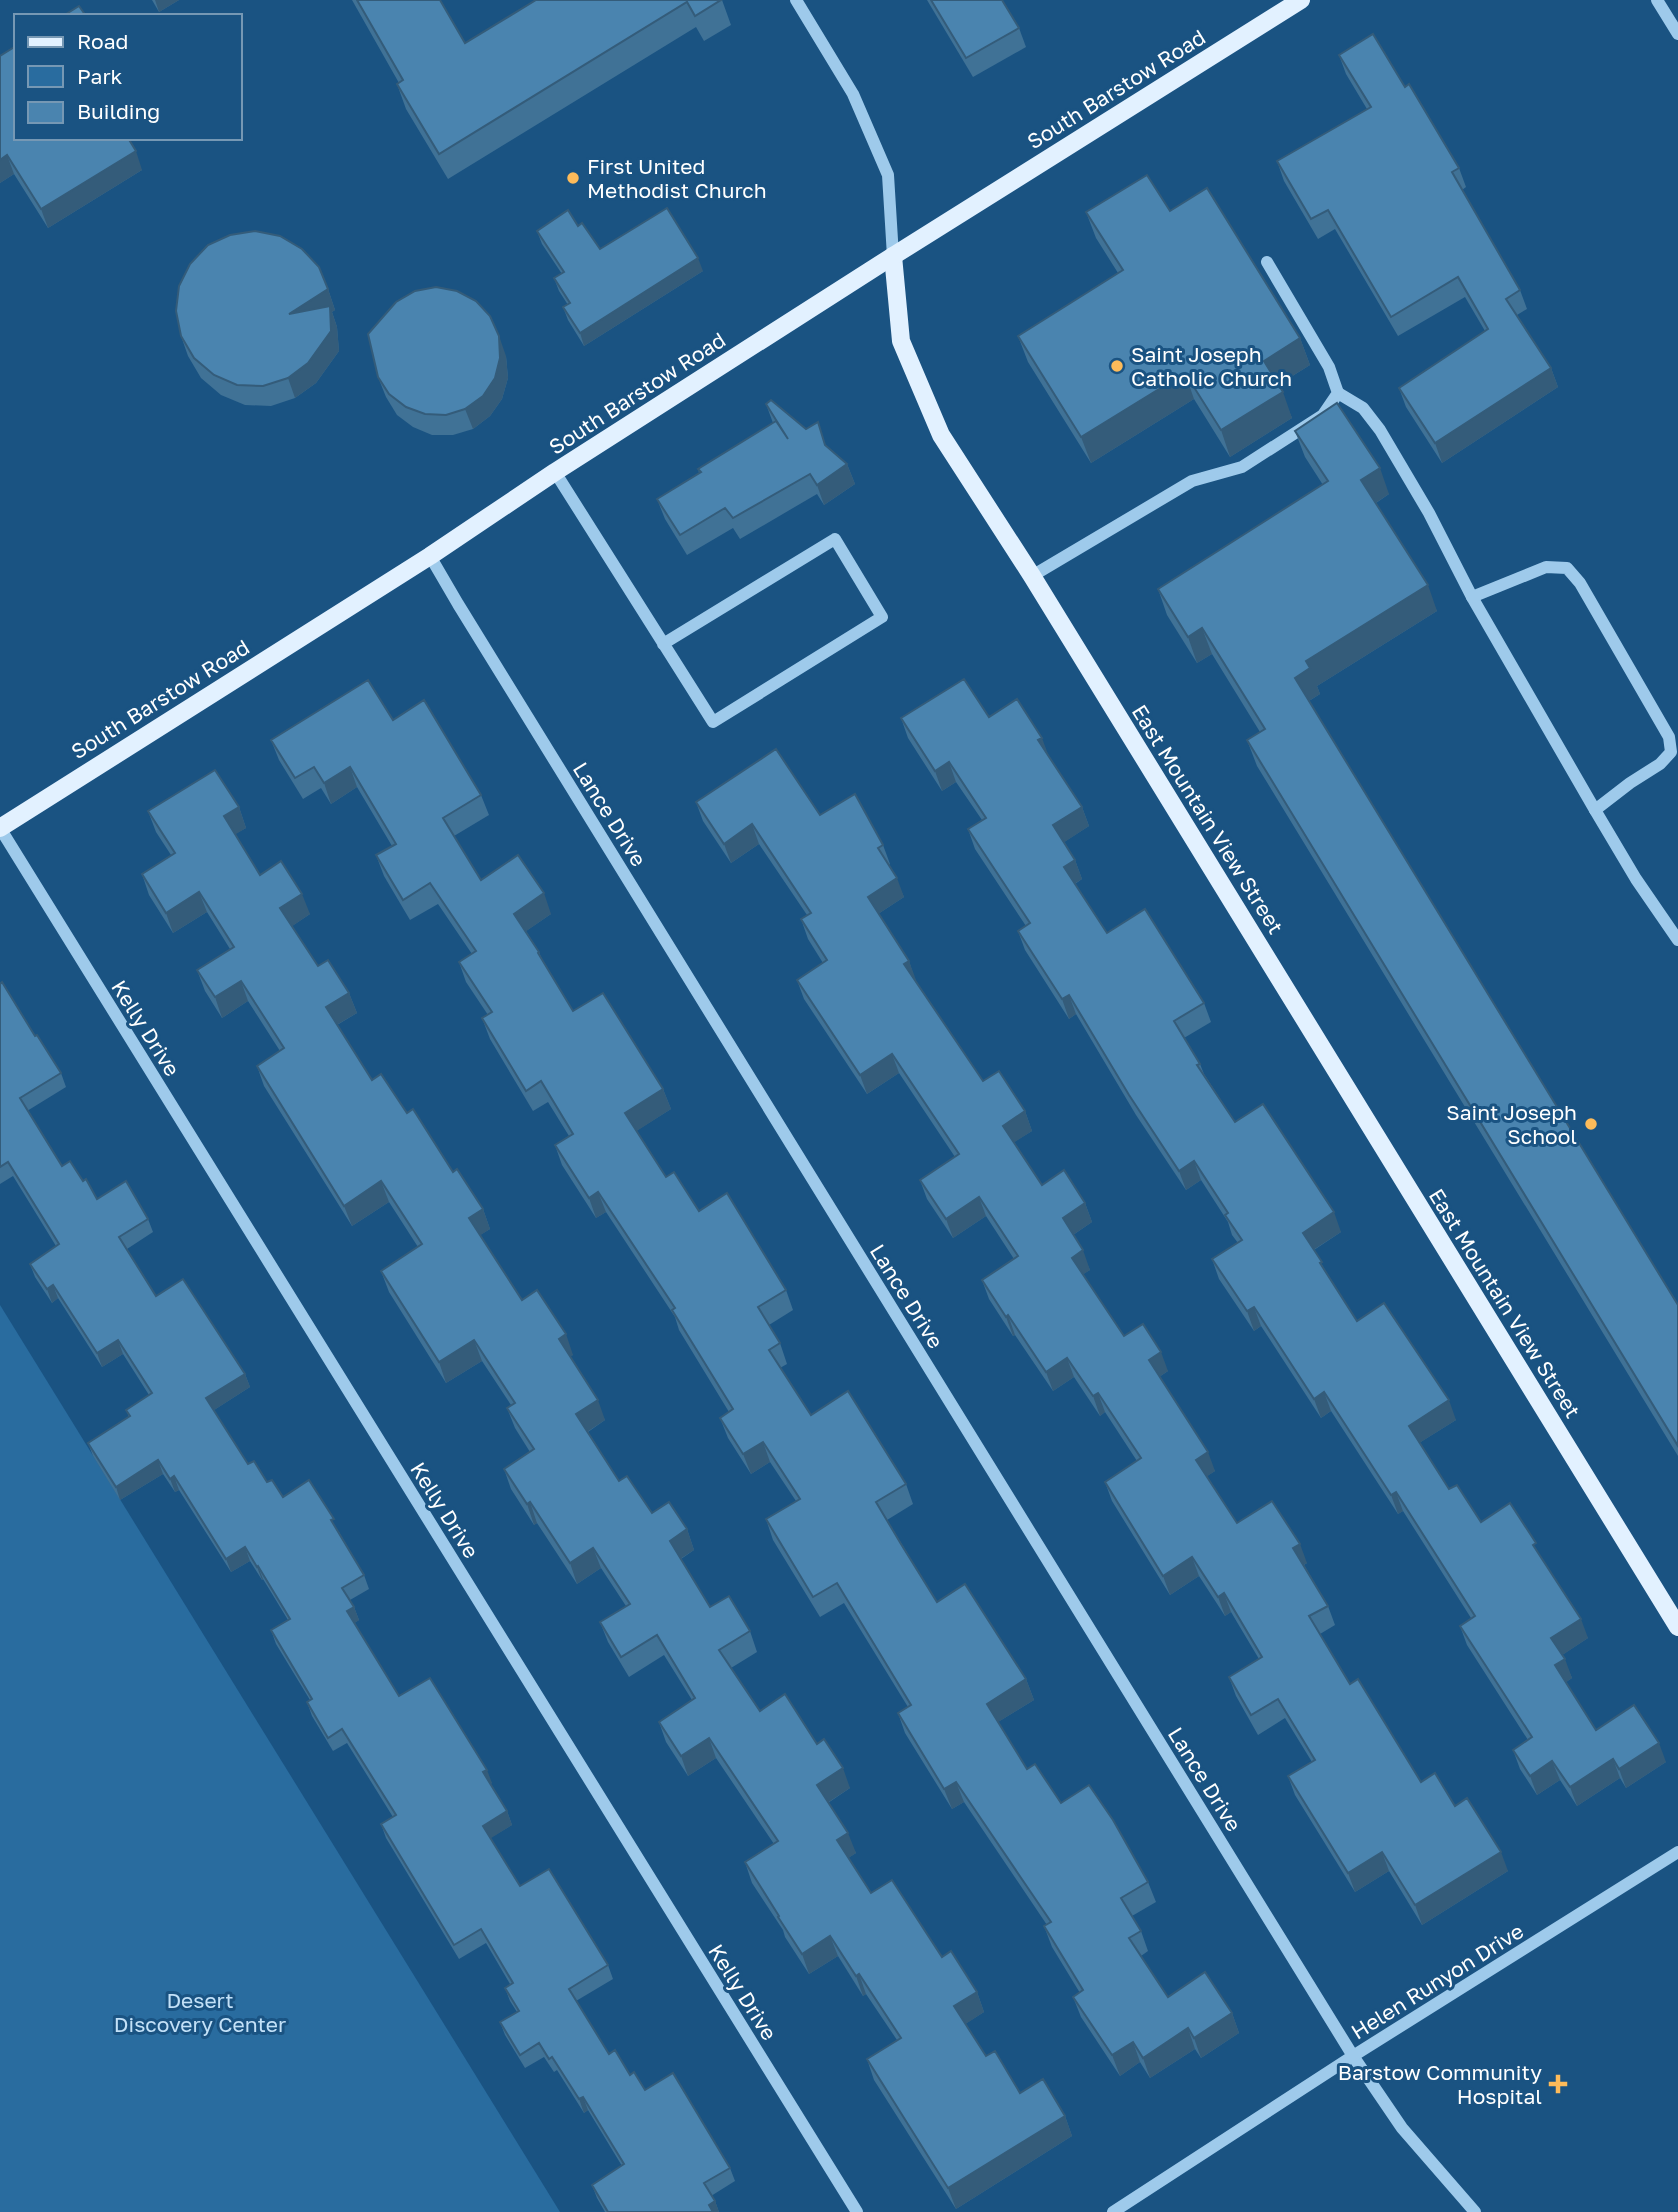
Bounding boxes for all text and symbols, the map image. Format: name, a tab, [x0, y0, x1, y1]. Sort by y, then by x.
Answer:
legend	[14, 14, 242, 140]
street label: South Barstow Road	[1022, 24, 1210, 154]
text: Road	[77, 28, 128, 54]
text: Park	[77, 63, 123, 89]
text: Building	[77, 98, 160, 124]
place label: First United Methodist Church	[587, 153, 767, 203]
marker: First United Methodist Church	[565, 170, 581, 186]
street label: South Barstow Road	[544, 326, 730, 460]
place label: Saint Joseph Catholic Church	[1131, 341, 1292, 391]
marker: Saint Joseph Catholic Church	[1109, 358, 1125, 374]
street label: South Barstow Road	[66, 634, 254, 764]
street label: East Mountain View Street	[1127, 700, 1289, 938]
street label: Lance Drive	[568, 757, 652, 871]
street label: Kelly Drive	[106, 975, 186, 1081]
place label: Saint Joseph School	[1446, 1099, 1577, 1149]
marker: Saint Joseph School	[1583, 1116, 1599, 1132]
street label: East Mountain View Street	[1424, 1184, 1586, 1422]
street label: Lance Drive	[865, 1239, 949, 1353]
street label: Kelly Drive	[405, 1457, 485, 1563]
street label: Lance Drive	[1163, 1722, 1247, 1836]
street label: Helen Runyon Drive	[1346, 1917, 1528, 2045]
street label: Kelly Drive	[703, 1939, 783, 2045]
park label: Desert Discovery Center	[114, 1987, 286, 2037]
place label: Barstow Community Hospital	[1338, 2059, 1542, 2109]
marker: Barstow Community Hospital	[1548, 2074, 1568, 2094]

